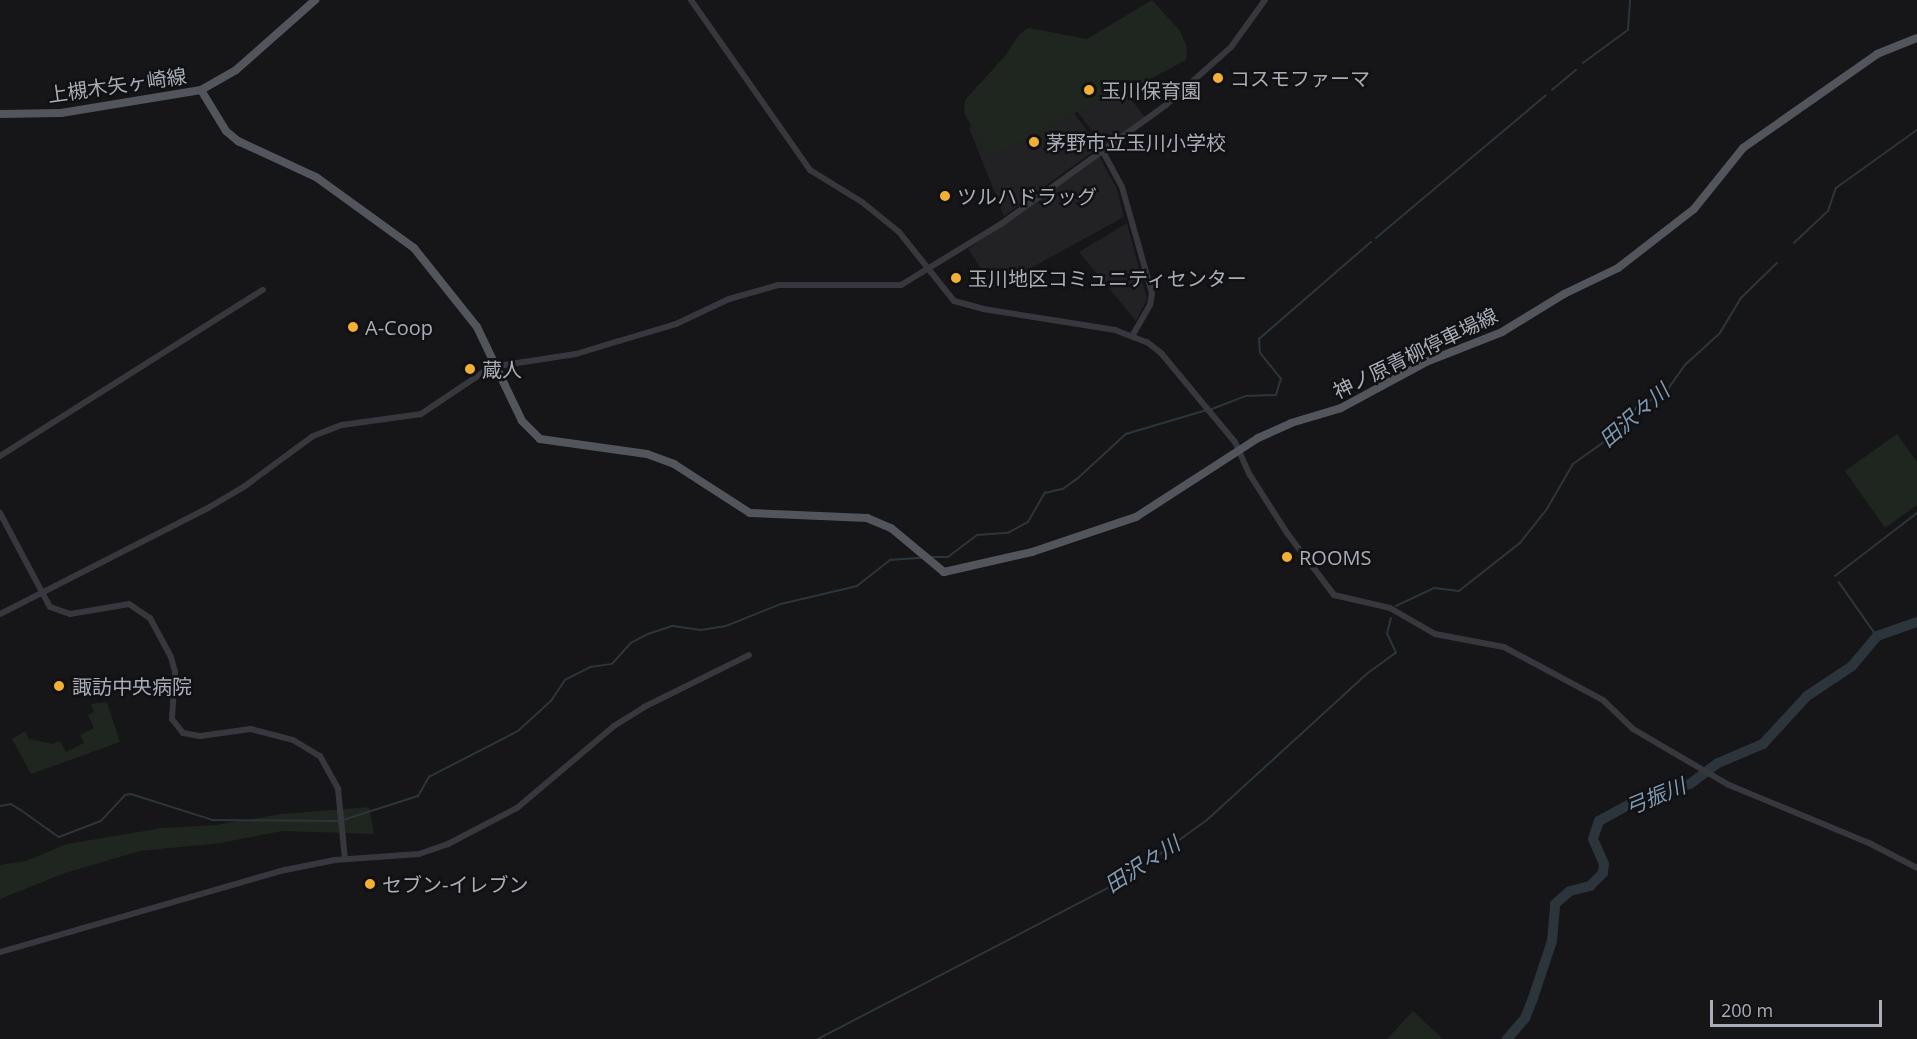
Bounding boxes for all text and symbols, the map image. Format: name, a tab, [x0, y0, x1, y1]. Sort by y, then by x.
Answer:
street label: 上槻木矢ヶ崎線	[46, 63, 188, 107]
place label: コスモファーマ	[1230, 66, 1370, 90]
marker: コスモファーマ	[1211, 71, 1225, 85]
place label: 玉川保育園	[1101, 78, 1201, 102]
marker: 玉川保育園	[1082, 83, 1096, 97]
place label: 茅野市立玉川小学校	[1046, 130, 1226, 154]
marker: 茅野市立玉川小学校	[1027, 135, 1041, 149]
place label: ツルハドラッグ	[957, 184, 1097, 208]
marker: ツルハドラッグ	[938, 189, 952, 203]
place label: 玉川地区コミュニティセンター	[968, 266, 1248, 290]
marker: 玉川地区コミュニティセンター	[949, 271, 963, 285]
street label: 神ノ原青柳停車場線	[1329, 303, 1501, 403]
place label: A-Coop	[365, 315, 433, 339]
marker: A-Coop	[346, 320, 360, 334]
place label: 蔵人	[482, 357, 522, 381]
marker: 蔵人	[463, 362, 477, 376]
water label: 田沢々川	[1594, 378, 1674, 452]
place label: ROOMS	[1299, 545, 1371, 569]
marker: ROOMS	[1280, 550, 1294, 564]
place label: 諏訪中央病院	[72, 674, 192, 698]
marker: 諏訪中央病院	[50, 677, 68, 695]
water label: 弓振川	[1621, 773, 1689, 819]
water label: 田沢々川	[1100, 831, 1184, 897]
place label: セブン-イレブン	[382, 872, 528, 896]
marker: セブン-イレブン	[363, 877, 377, 891]
scale bar	[1713, 988, 1886, 1026]
text: 200 m	[1721, 998, 1773, 1022]

